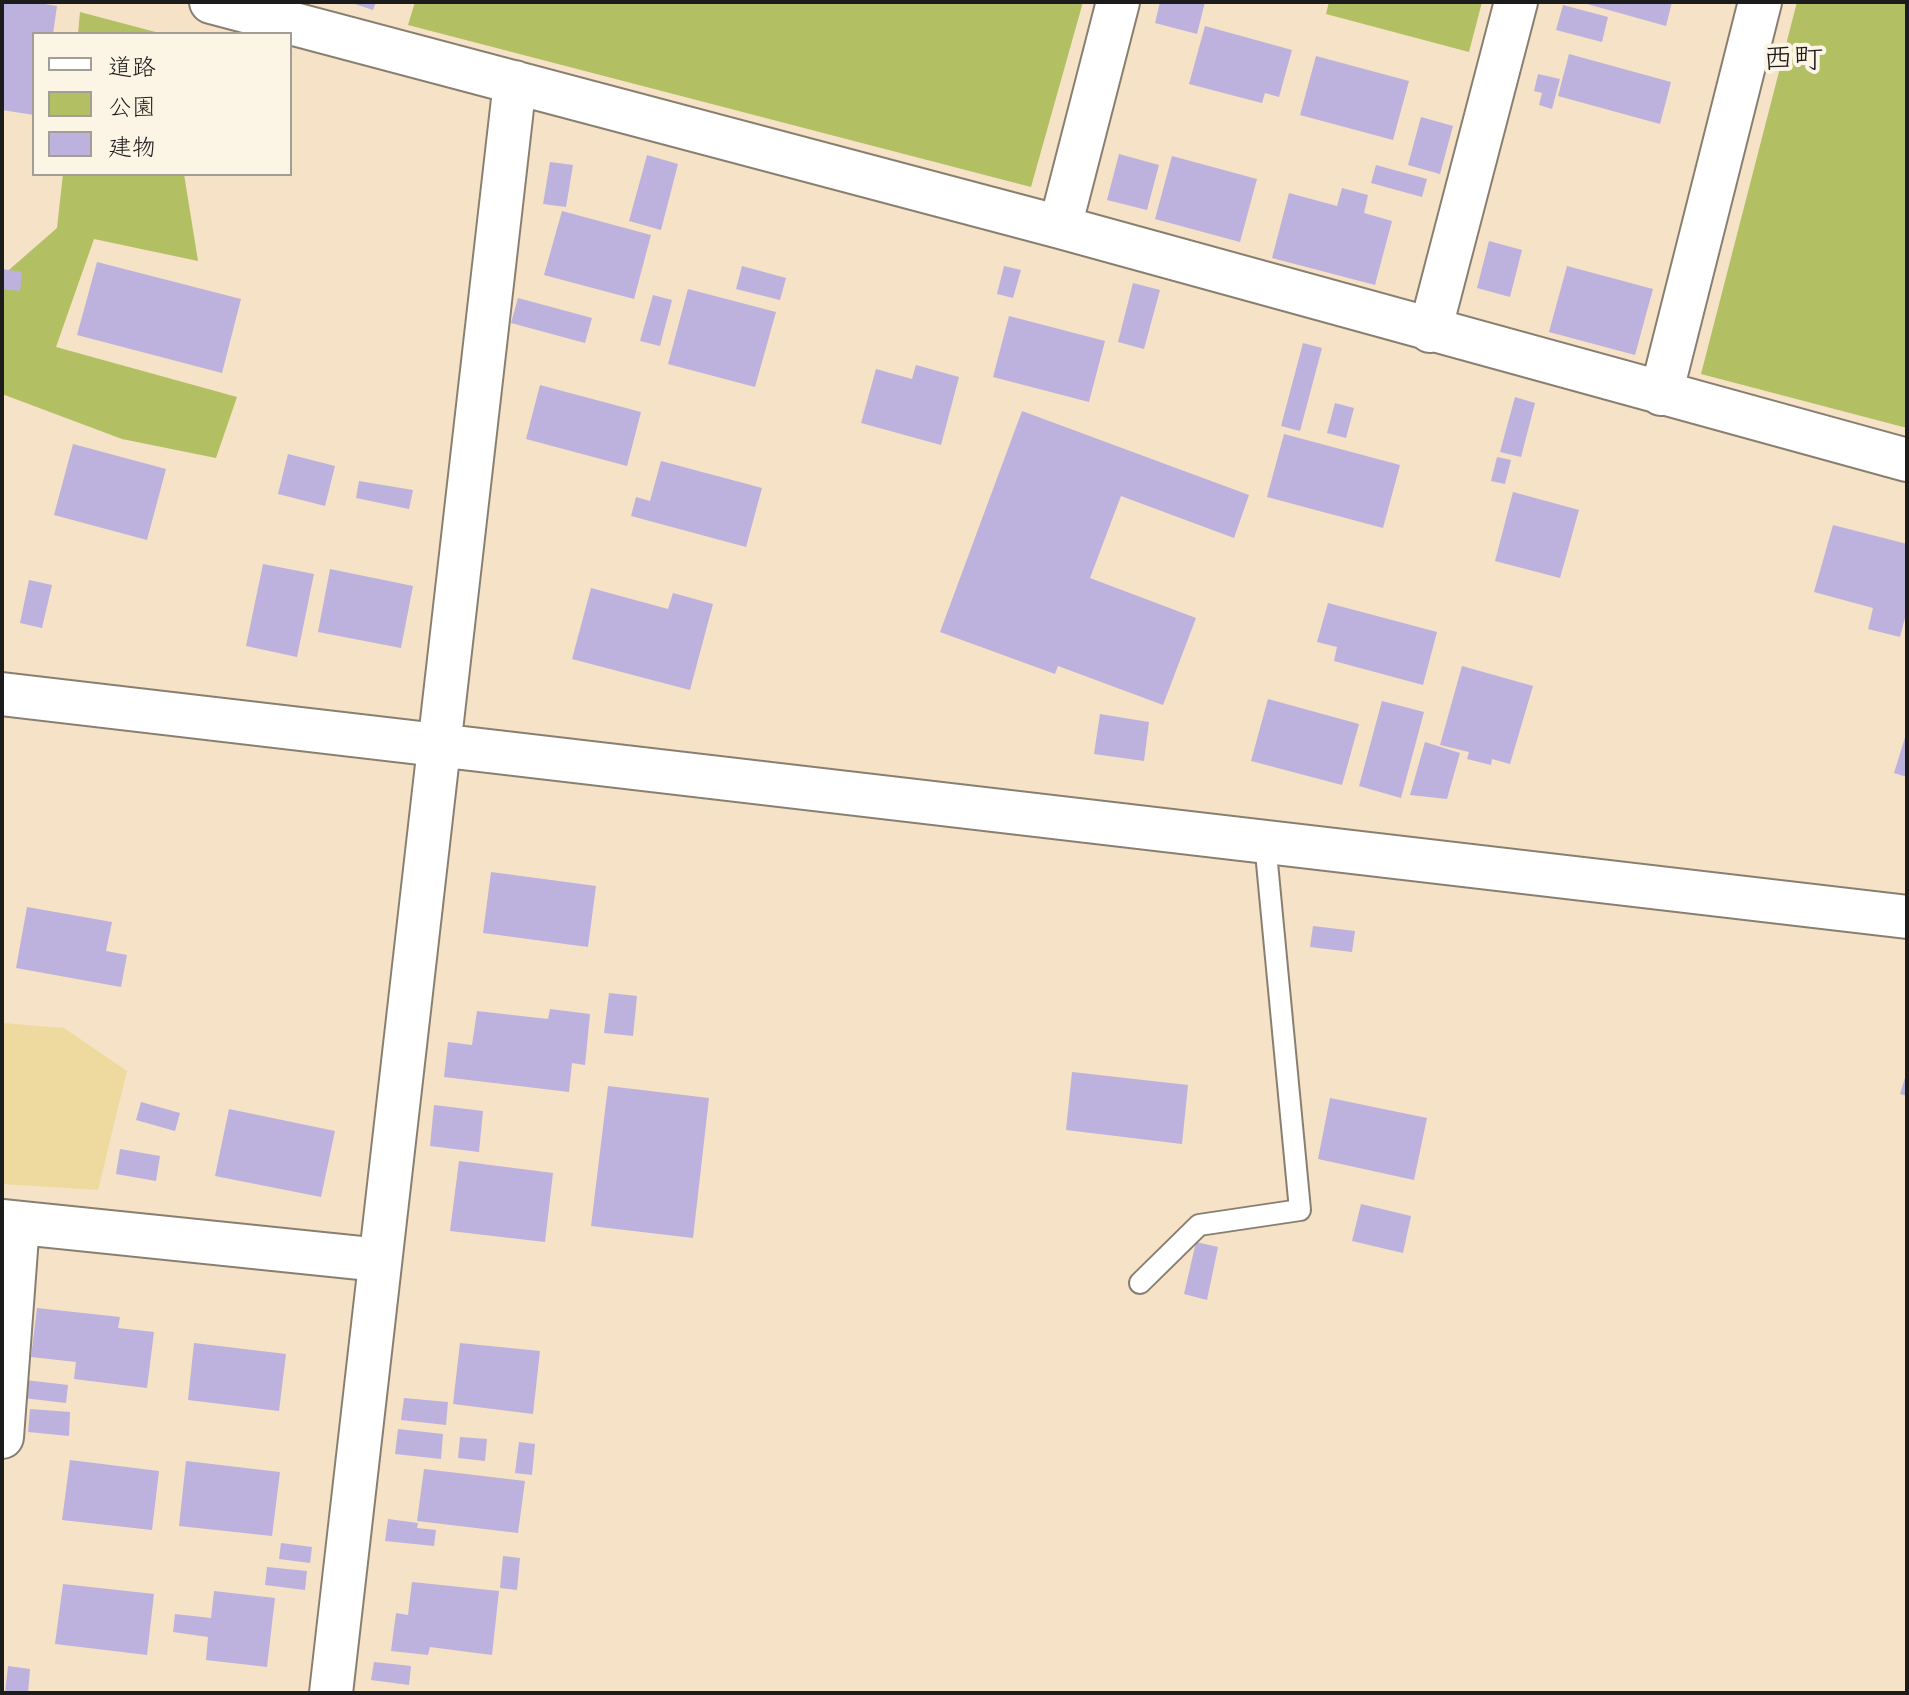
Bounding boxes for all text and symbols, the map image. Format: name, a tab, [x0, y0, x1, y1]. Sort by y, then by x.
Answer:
legend	[32, 32, 292, 176]
district label: 西町	[1763, 42, 1823, 78]
text: 道路	[108, 52, 156, 81]
text: 公園	[108, 92, 156, 121]
text: 建物	[108, 132, 156, 161]

